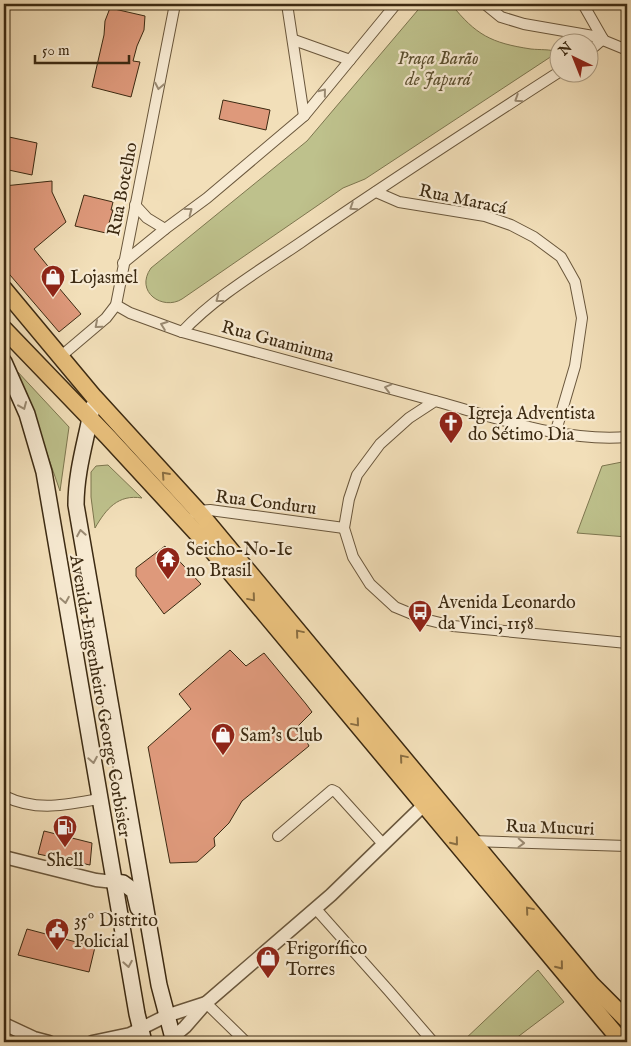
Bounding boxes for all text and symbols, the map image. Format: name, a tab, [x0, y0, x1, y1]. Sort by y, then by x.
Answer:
scale bar	[35, 32, 129, 64]
north arrow	[548, 32, 598, 82]
text: N	[555, 39, 576, 61]
text: 50 m	[42, 41, 70, 60]
park label: Praça Barão de Japurá	[397, 48, 479, 92]
one-way arrow	[154, 81, 164, 90]
one-way arrow	[317, 89, 325, 98]
one-way arrow	[514, 93, 523, 102]
street label: Rua Botelho	[103, 140, 144, 238]
street label: Rua Maracá	[417, 180, 509, 221]
one-way arrow	[349, 201, 358, 210]
one-way arrow	[183, 209, 192, 217]
shop icon: Lojasmel	[40, 264, 66, 298]
place label: Lojasmel	[70, 267, 138, 290]
one-way arrow	[215, 293, 224, 302]
street label: Rua Guamiuma	[219, 316, 337, 369]
one-way arrow	[95, 319, 104, 327]
one-way arrow	[160, 321, 169, 331]
one-way arrow	[384, 383, 392, 393]
one-way arrow	[18, 402, 28, 410]
place label: Igreja Adventista do Sétimo Dia	[468, 403, 595, 447]
church icon: Igreja Adventista do Sétimo Dia	[438, 410, 464, 444]
one-way arrow	[162, 471, 171, 480]
street label: Rua Conduru	[214, 486, 318, 521]
one-way arrow	[77, 528, 87, 537]
place label: Seicho-No-Ie no Brasil	[186, 539, 292, 583]
temple icon: Seicho-No-Ie no Brasil	[155, 546, 181, 580]
street label: Avenida Engenheiro George Corbisier	[63, 552, 136, 840]
one-way arrow	[246, 592, 255, 601]
place label: Avenida Leonardo da Vinci, 1158	[437, 592, 576, 636]
one-way arrow	[60, 596, 70, 604]
bus stop icon: Avenida Leonardo da Vinci, 1158	[407, 599, 433, 633]
one-way arrow	[297, 630, 305, 639]
one-way arrow	[351, 717, 360, 726]
shop icon: Sam's Club	[210, 722, 236, 756]
place label: Sam's Club	[240, 725, 323, 748]
one-way arrow	[400, 755, 408, 764]
one-way arrow	[87, 756, 97, 765]
fuel station icon: Shell	[52, 814, 78, 848]
street label: Rua Mucuri	[505, 815, 595, 842]
one-way arrow	[450, 836, 459, 845]
one-way arrow	[517, 837, 525, 848]
place label: Shell	[47, 850, 84, 873]
one-way arrow	[526, 906, 535, 915]
place label: 35º Distrito Policial	[74, 910, 158, 954]
public building icon: 35º Distrito Policial	[44, 917, 70, 951]
place label: Frigorífico Torres	[286, 938, 368, 982]
shop icon: Frigorífico Torres	[255, 945, 281, 979]
one-way arrow	[123, 960, 133, 968]
one-way arrow	[554, 960, 562, 969]

